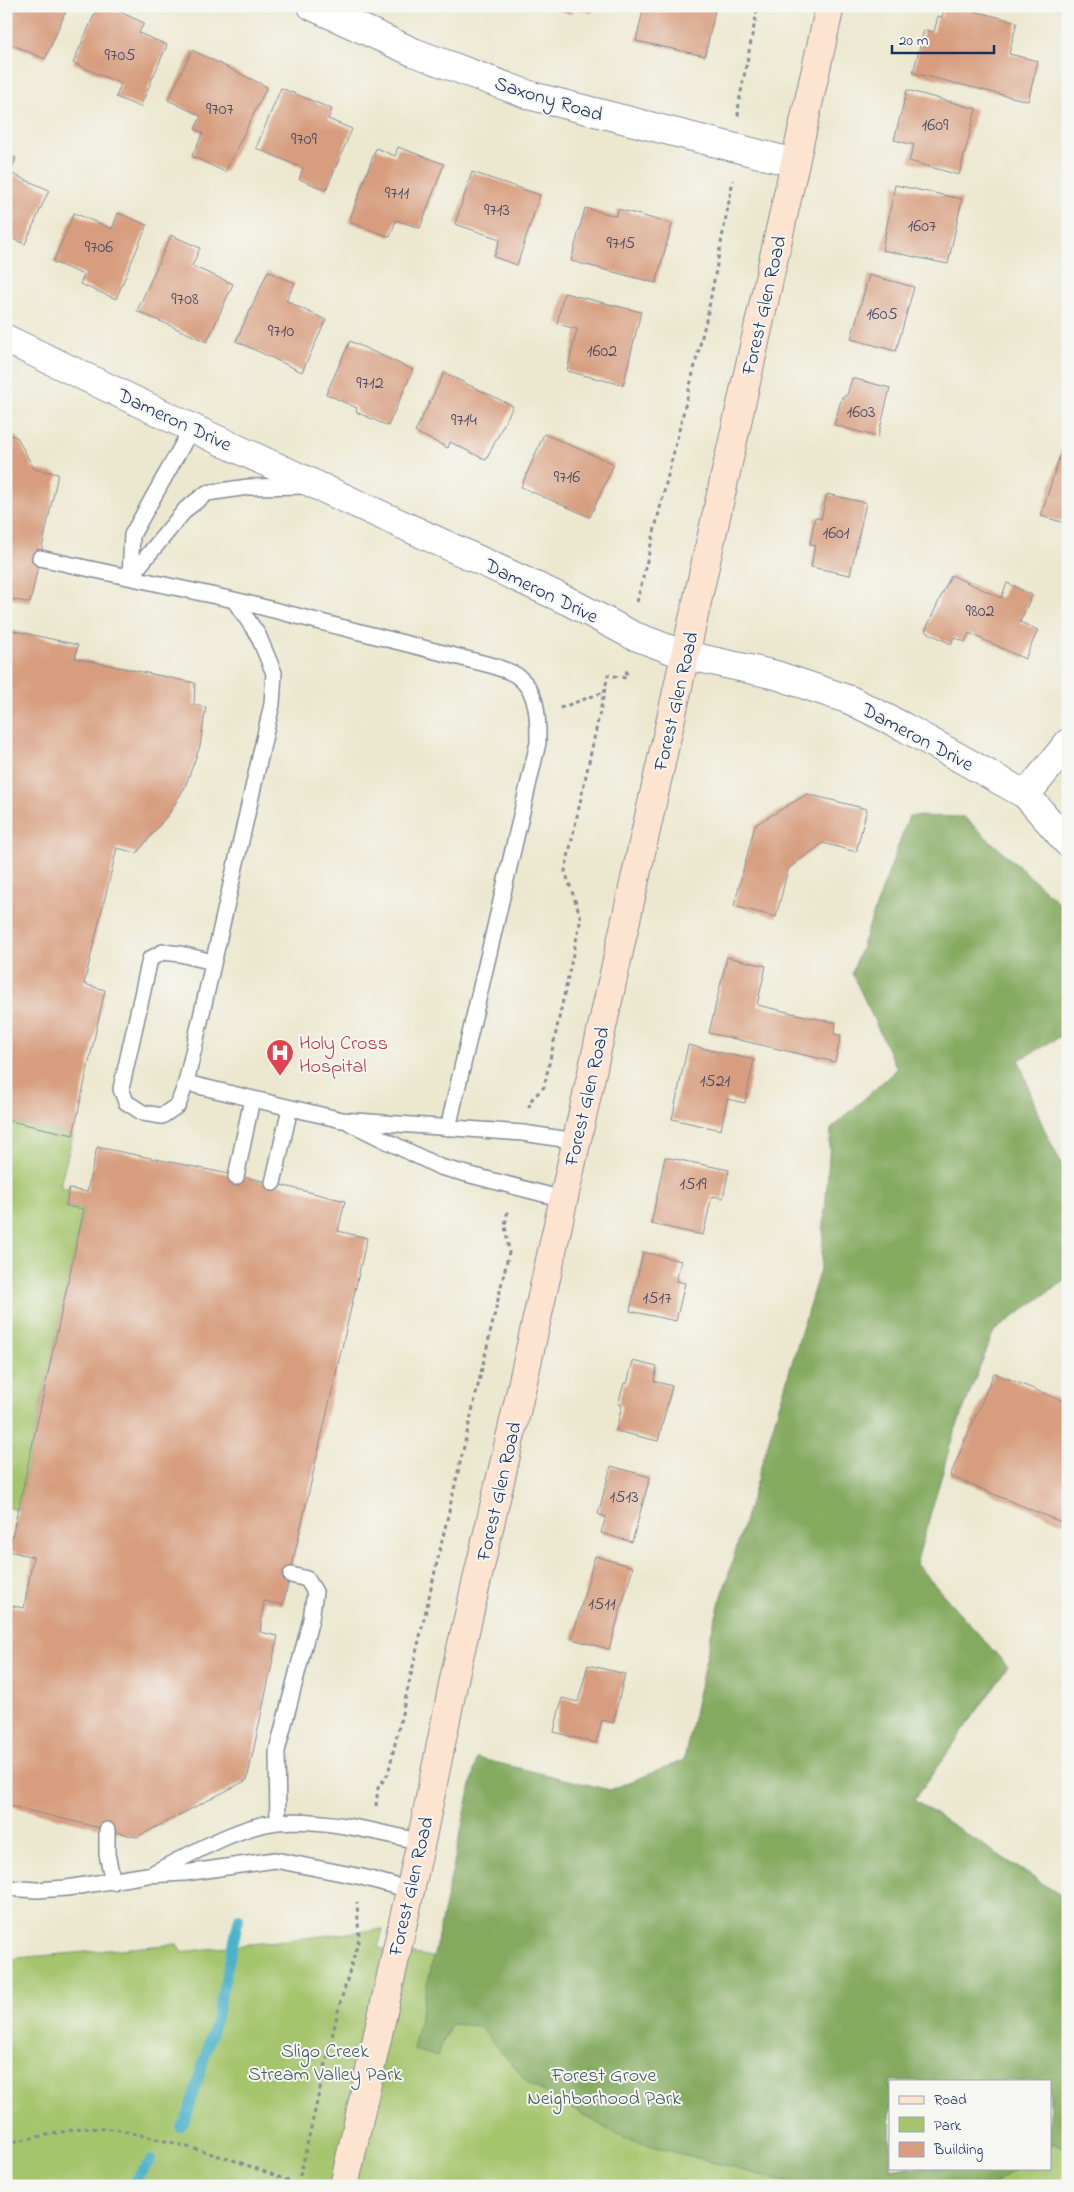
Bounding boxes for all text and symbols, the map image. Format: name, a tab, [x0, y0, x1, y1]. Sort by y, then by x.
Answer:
scale bar	[892, 22, 994, 54]
text: 20 m	[899, 30, 929, 52]
house number: 9705	[105, 43, 135, 69]
street label: Saxony Road	[491, 70, 606, 131]
house number: 9707	[206, 97, 235, 123]
house number: 1609	[922, 113, 949, 139]
house number: 9709	[291, 127, 318, 153]
house number: 9711	[385, 181, 409, 207]
house number: 9713	[484, 198, 510, 224]
house number: 1607	[908, 214, 937, 240]
house number: 9715	[607, 231, 635, 257]
street label: Forest Glen Road	[735, 233, 796, 379]
house number: 9706	[85, 235, 113, 261]
house number: 9708	[171, 287, 199, 313]
house number: 1605	[866, 302, 898, 328]
house number: 9710	[268, 319, 294, 345]
house number: 1602	[587, 339, 617, 365]
house number: 9712	[356, 371, 384, 397]
street label: Dameron Drive	[111, 382, 236, 460]
house number: 1603	[847, 400, 875, 426]
house number: 9714	[451, 408, 478, 434]
house number: 9716	[554, 465, 580, 491]
house number: 1601	[822, 521, 850, 547]
street label: Dameron Drive	[478, 552, 603, 632]
house number: 9802	[966, 599, 994, 625]
street label: Forest Glen Road	[647, 629, 708, 775]
street label: Dameron Drive	[855, 696, 978, 780]
street label: Forest Glen Road	[558, 1024, 619, 1170]
place label: Holy Cross Hospital	[299, 1030, 388, 1082]
hospital icon: Holy Cross Hospital	[265, 1038, 295, 1077]
house number: 1521	[700, 1069, 731, 1095]
house number: 1519	[679, 1172, 707, 1198]
house number: 1517	[642, 1286, 672, 1312]
street label: Forest Glen Road	[470, 1419, 531, 1565]
house number: 1513	[609, 1485, 639, 1511]
house number: 1511	[588, 1592, 616, 1618]
street label: Forest Glen Road	[382, 1814, 443, 1960]
park label: Sligo Creek Stream Valley Park	[248, 2038, 402, 2090]
park label: Forest Grove Neighborhood Park	[527, 2062, 681, 2115]
legend	[889, 2080, 1052, 2170]
text: Road	[934, 2089, 967, 2111]
text: Park	[934, 2115, 962, 2137]
text: Building	[933, 2139, 983, 2162]

